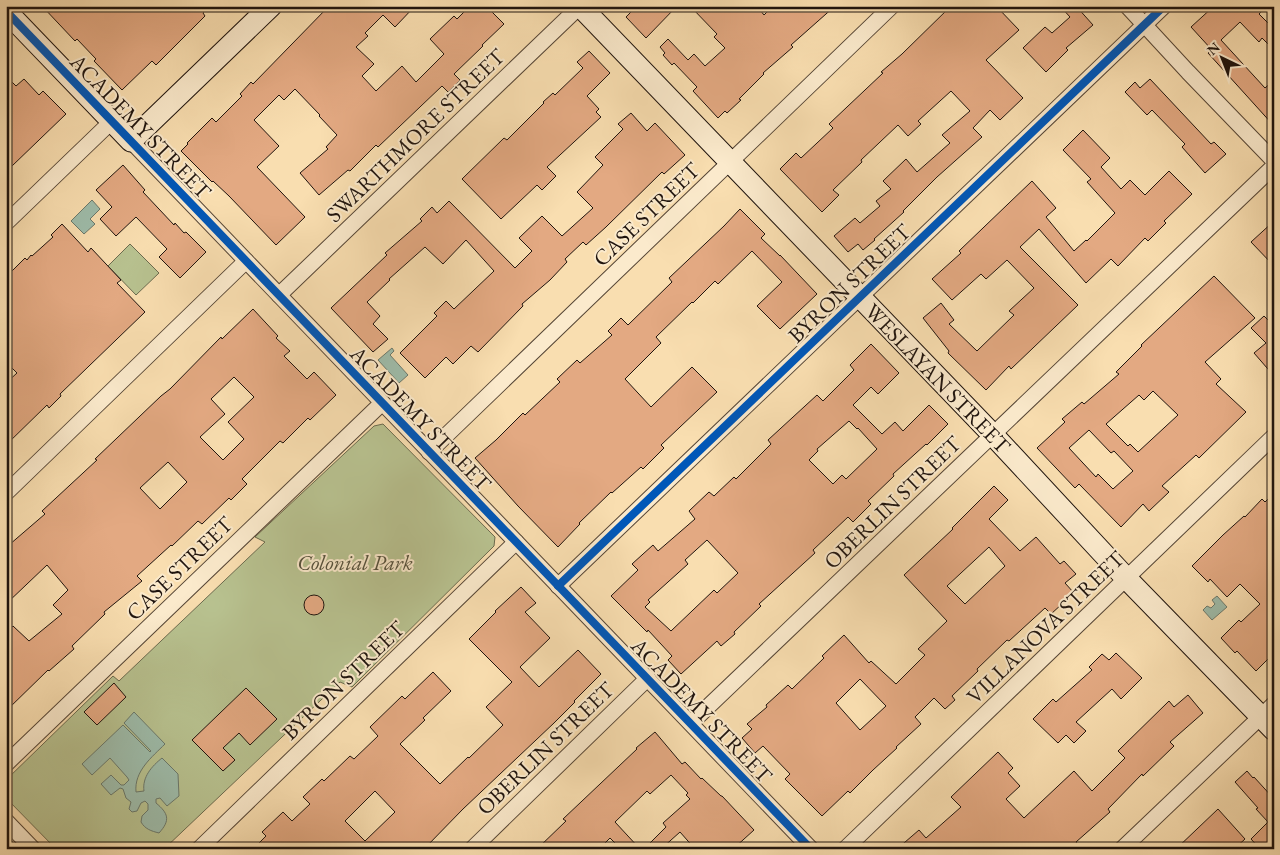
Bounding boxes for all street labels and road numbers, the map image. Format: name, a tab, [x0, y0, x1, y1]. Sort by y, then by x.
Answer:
street label: SWARTHMORE STREET	[320, 42, 511, 228]
street label: ACADEMY STREET	[63, 47, 218, 206]
street label: CASE STREET	[587, 156, 706, 273]
street label: BYRON STREET	[782, 217, 917, 349]
street label: WESLAYAN STREET	[858, 297, 1017, 460]
street label: ACADEMY STREET	[343, 339, 498, 498]
street label: OBERLIN STREET	[817, 429, 967, 575]
street label: CASE STREET	[120, 510, 239, 627]
street label: VILLANOVA STREET	[960, 544, 1131, 710]
street label: BYRON STREET	[276, 614, 411, 746]
street label: ACADEMY STREET	[624, 631, 779, 790]
street label: OBERLIN STREET	[470, 675, 620, 821]

